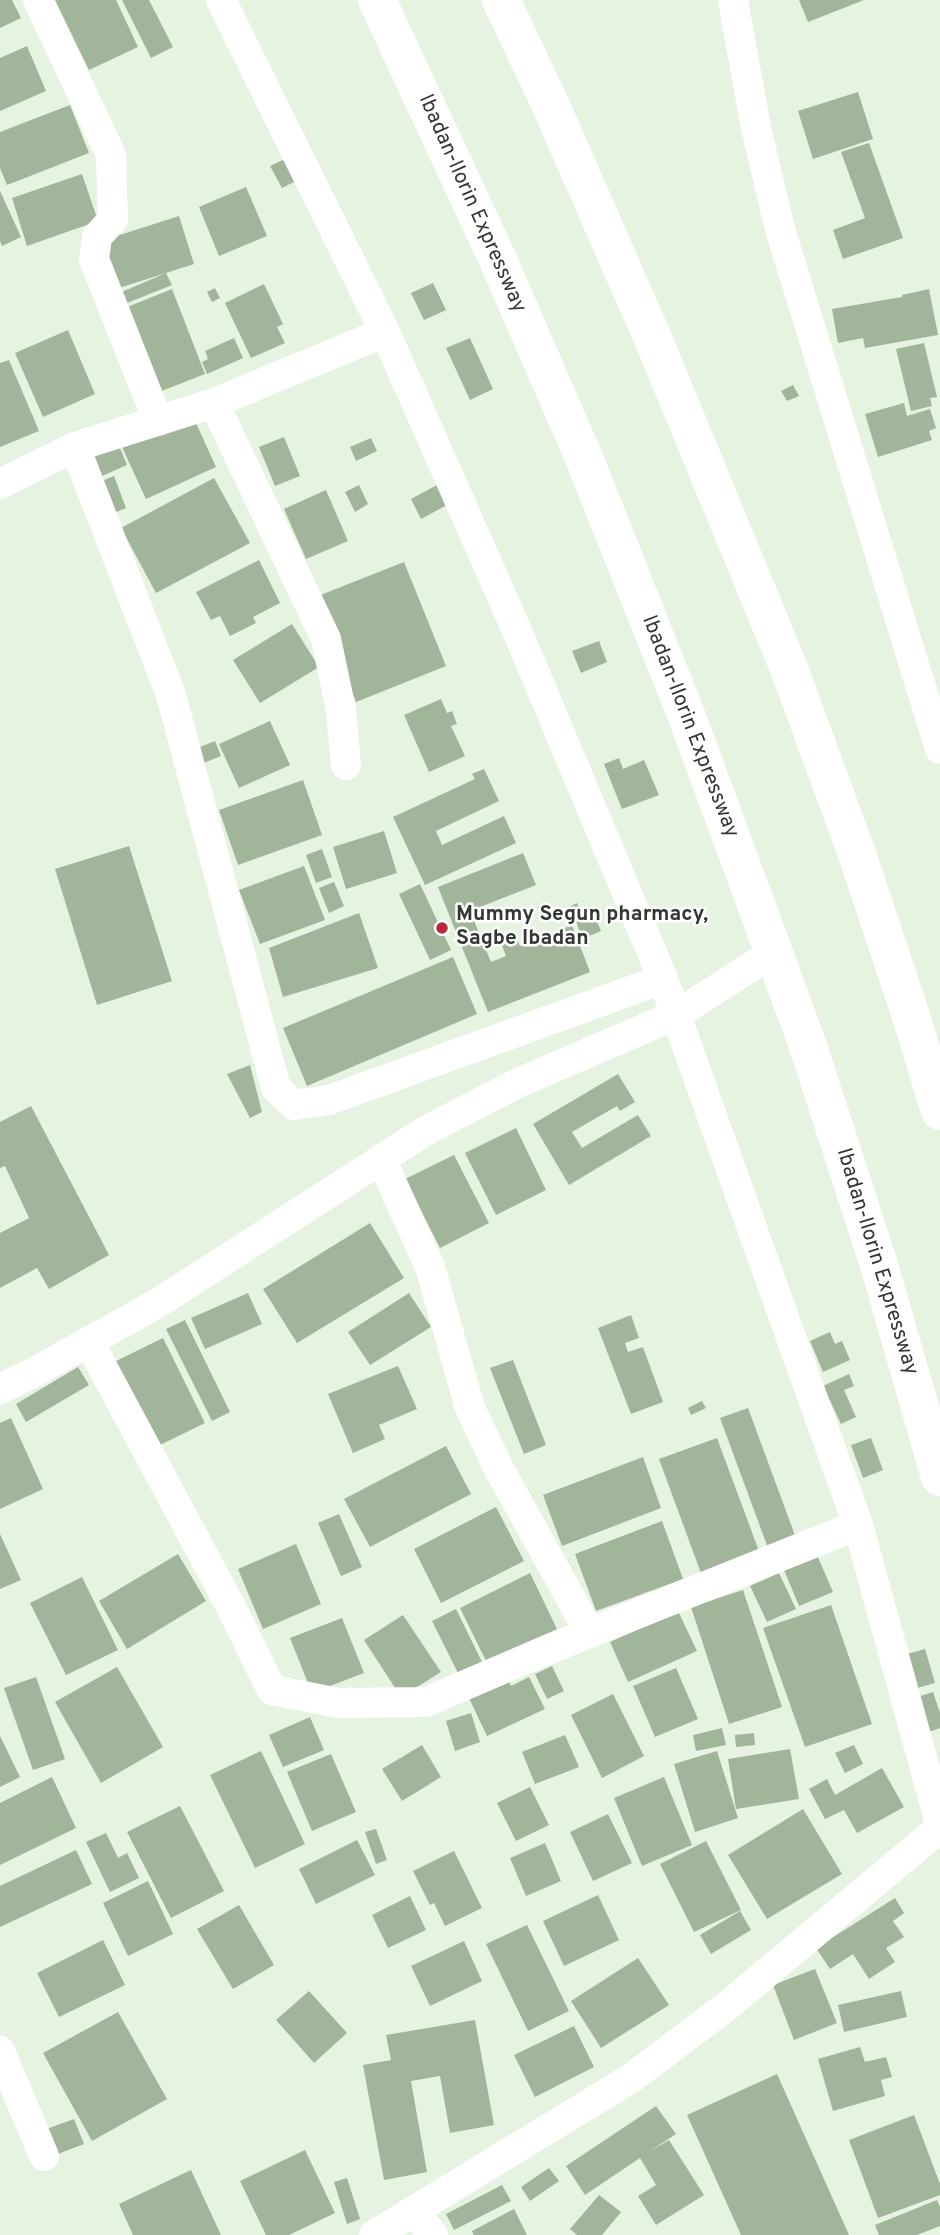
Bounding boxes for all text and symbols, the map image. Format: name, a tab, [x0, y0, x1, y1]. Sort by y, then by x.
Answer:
street label: Ibadan-Ilorin Expressway	[411, 91, 531, 317]
street label: Ibadan-Ilorin Expressway	[635, 612, 743, 842]
place label: Mummy Segun pharmacy, Sagbe Ibadan	[456, 903, 708, 953]
marker: Mummy Segun pharmacy, Sagbe Ibadan	[434, 920, 450, 936]
street label: Ibadan-Ilorin Expressway	[829, 1145, 923, 1379]

